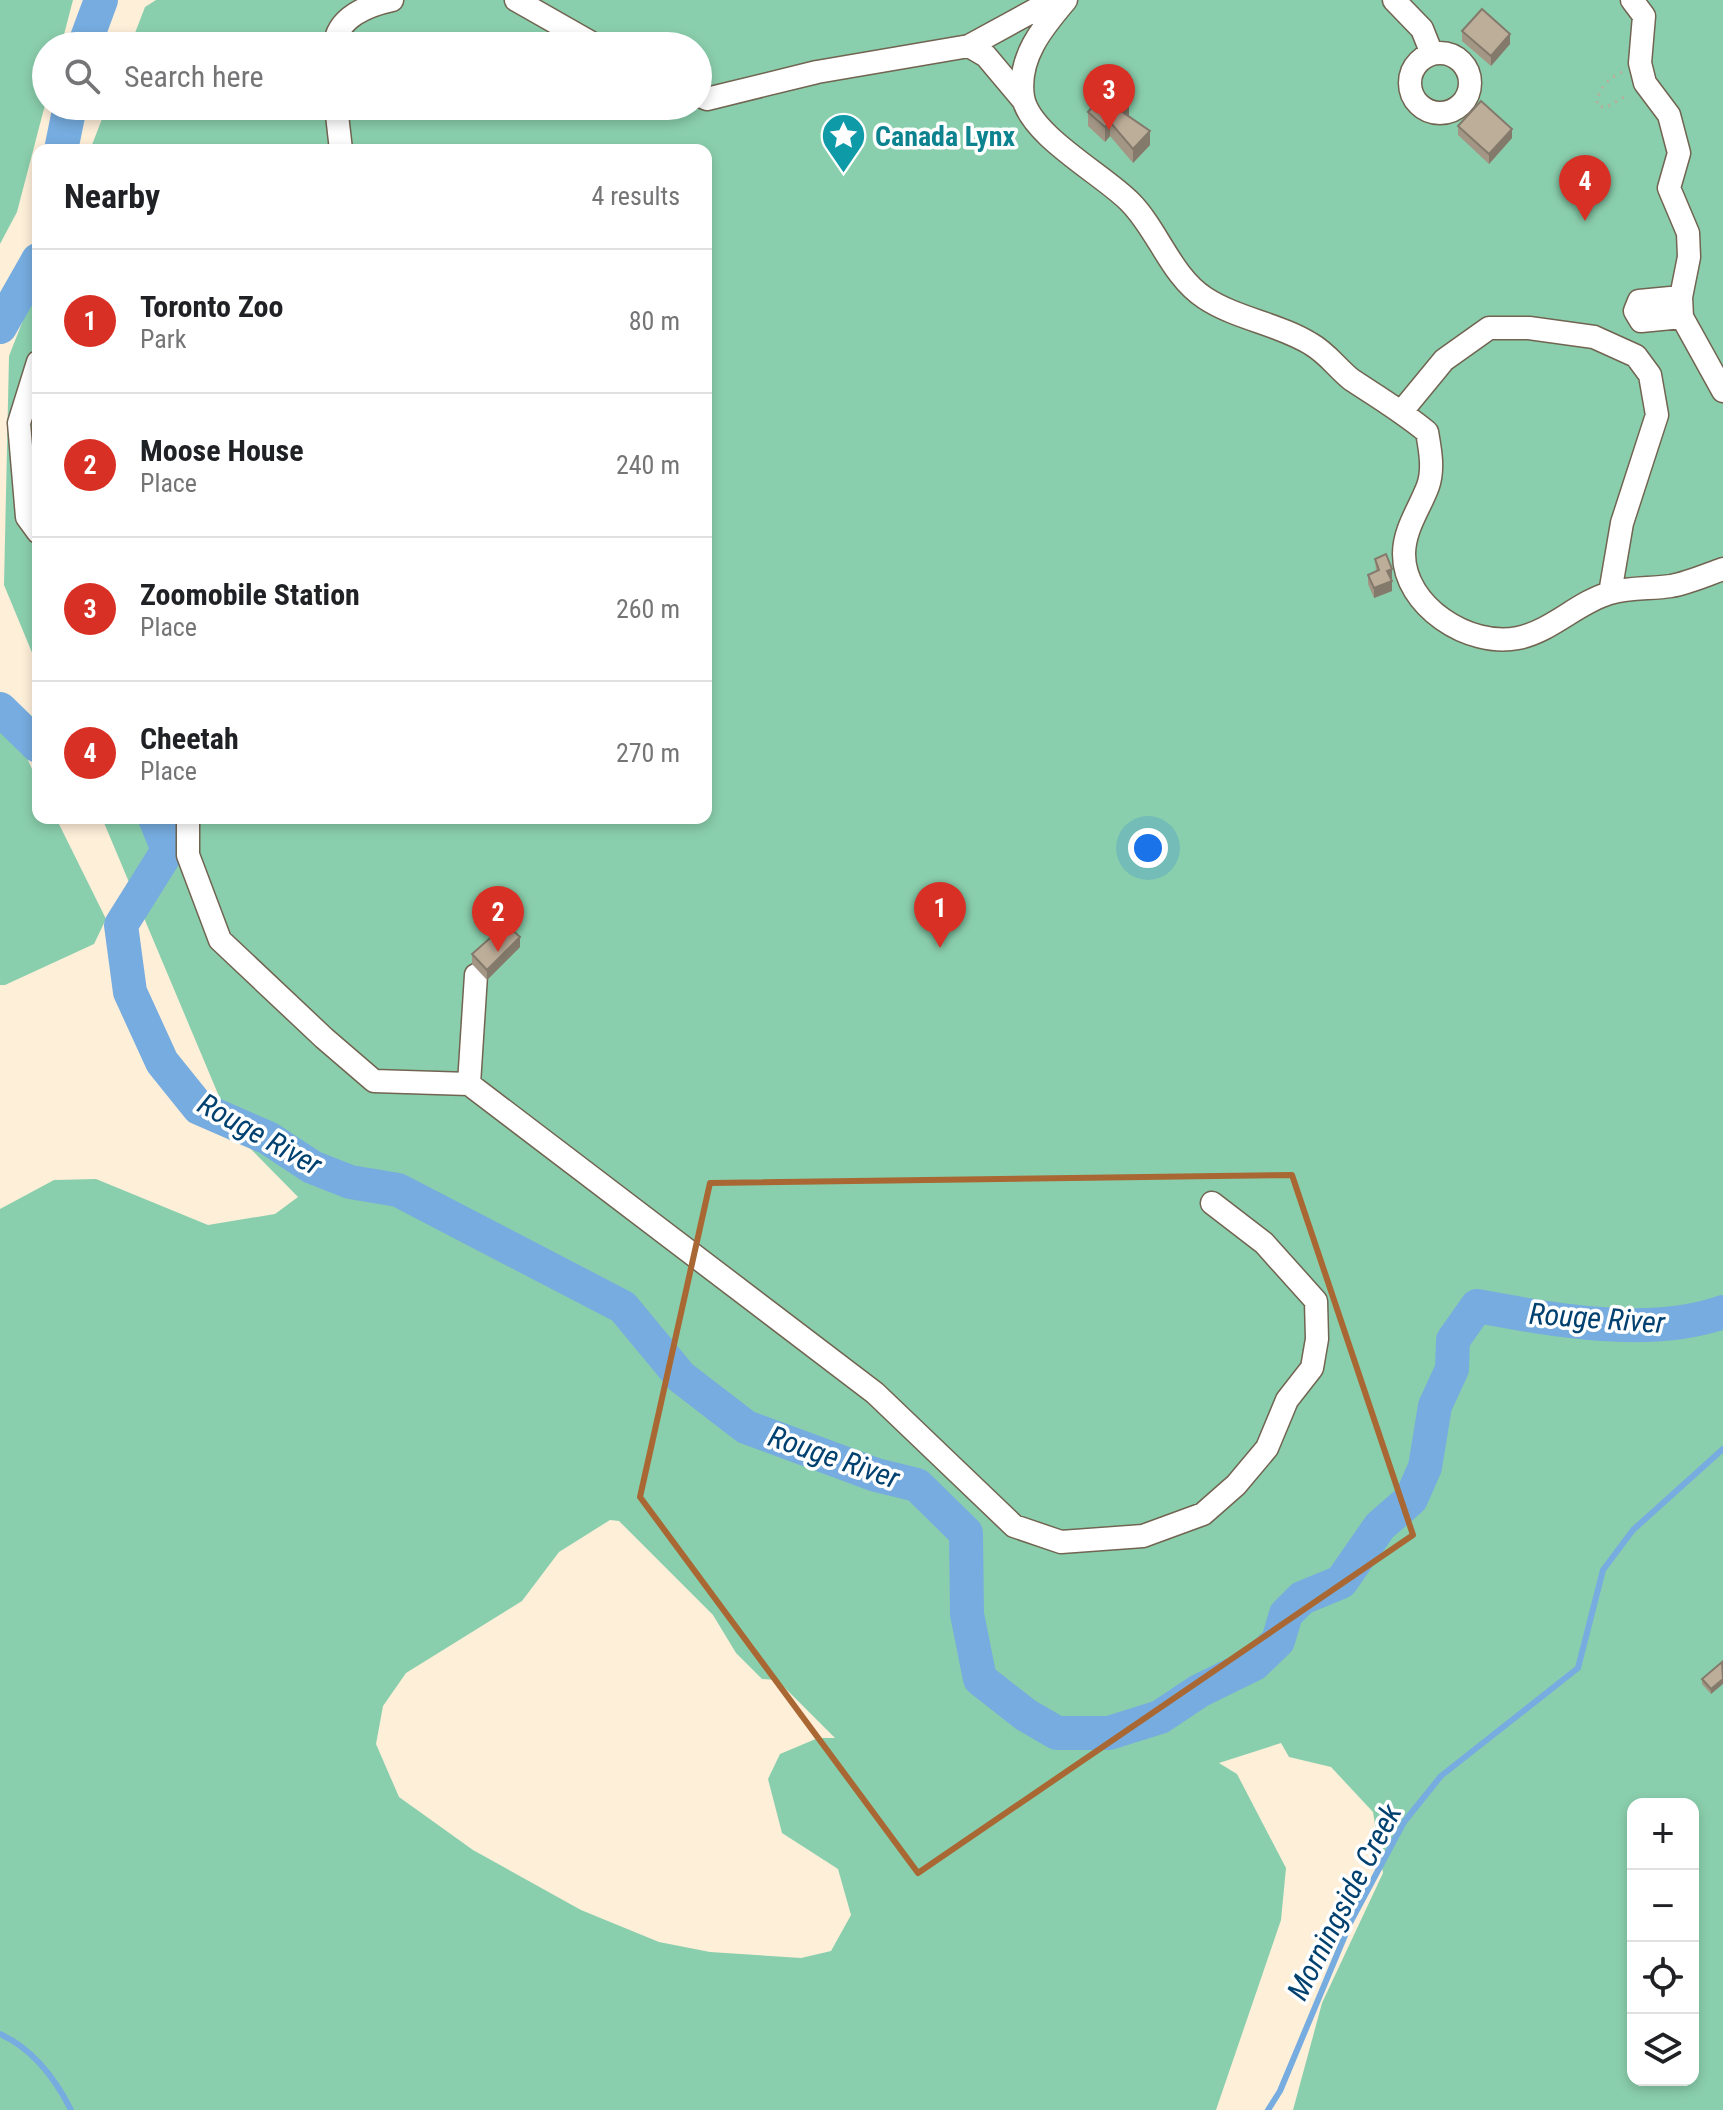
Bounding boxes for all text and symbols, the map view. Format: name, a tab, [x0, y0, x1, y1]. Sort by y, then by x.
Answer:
search box	[32, 32, 712, 120]
icon: search	[60, 54, 104, 98]
text: Search here	[124, 59, 264, 94]
pin: 3	[1083, 64, 1135, 130]
place icon: Canada Lynx	[820, 112, 868, 175]
place label: Canada Lynx	[875, 120, 1016, 153]
pin: 4	[1559, 155, 1611, 221]
text: Nearby	[64, 176, 160, 216]
text: 4 results	[591, 181, 680, 211]
text: Toronto Zoo	[140, 289, 283, 324]
text: 1	[83, 306, 97, 336]
text: 80 m	[629, 306, 680, 336]
text: Park	[140, 324, 186, 354]
text: Moose House	[140, 433, 304, 468]
text: 2	[83, 450, 97, 480]
text: 240 m	[616, 450, 680, 480]
text: Place	[140, 468, 197, 498]
text: Zoomobile Station	[140, 577, 360, 612]
text: 3	[83, 594, 97, 624]
text: 260 m	[616, 594, 680, 624]
text: Place	[140, 612, 197, 642]
text: Cheetah	[140, 721, 239, 756]
text: 4	[83, 738, 97, 768]
text: 270 m	[616, 738, 680, 768]
text: Place	[140, 756, 197, 786]
your location	[1128, 828, 1168, 868]
pin: 1	[914, 882, 966, 948]
pin: 2	[472, 886, 524, 952]
water label: Rouge River	[192, 1086, 329, 1183]
water label: Rouge River	[1528, 1296, 1667, 1340]
water label: Rouge River	[764, 1418, 905, 1496]
water label: Morningside Creek	[1280, 1797, 1409, 2006]
map controls	[1627, 1798, 1699, 2086]
button: +	[1627, 1798, 1699, 1870]
button: −	[1627, 1870, 1699, 1942]
button: locate	[1627, 1942, 1699, 2014]
button: layers	[1627, 2014, 1699, 2086]

